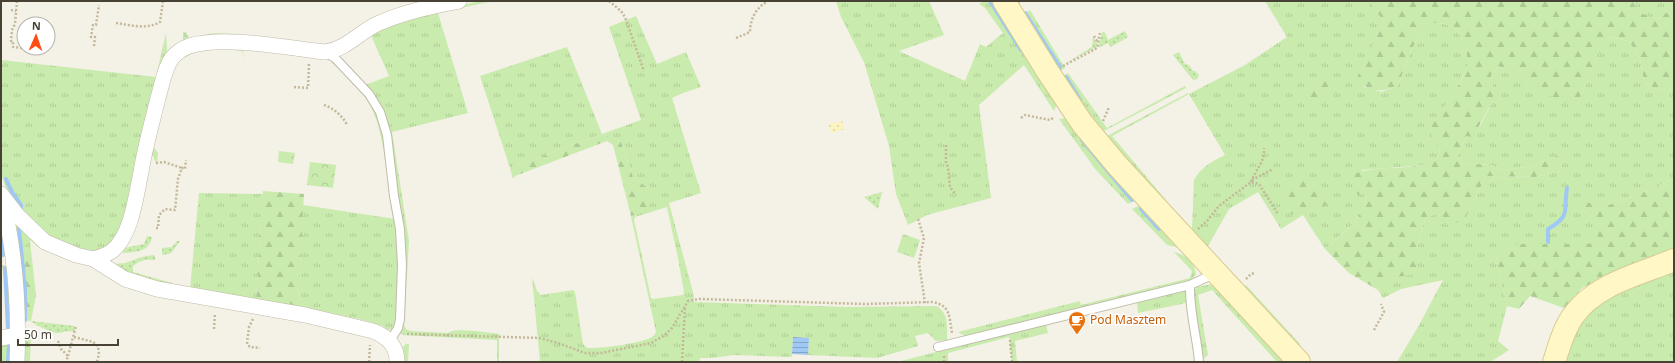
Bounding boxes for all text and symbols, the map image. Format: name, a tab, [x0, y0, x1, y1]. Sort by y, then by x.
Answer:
north arrow	[16, 16, 56, 56]
text: N	[32, 18, 41, 33]
cafe icon: Pod Masztem	[1067, 310, 1087, 335]
place label: Pod Masztem	[1090, 311, 1166, 328]
scale bar	[18, 321, 118, 347]
text: 50 m	[24, 326, 52, 343]

